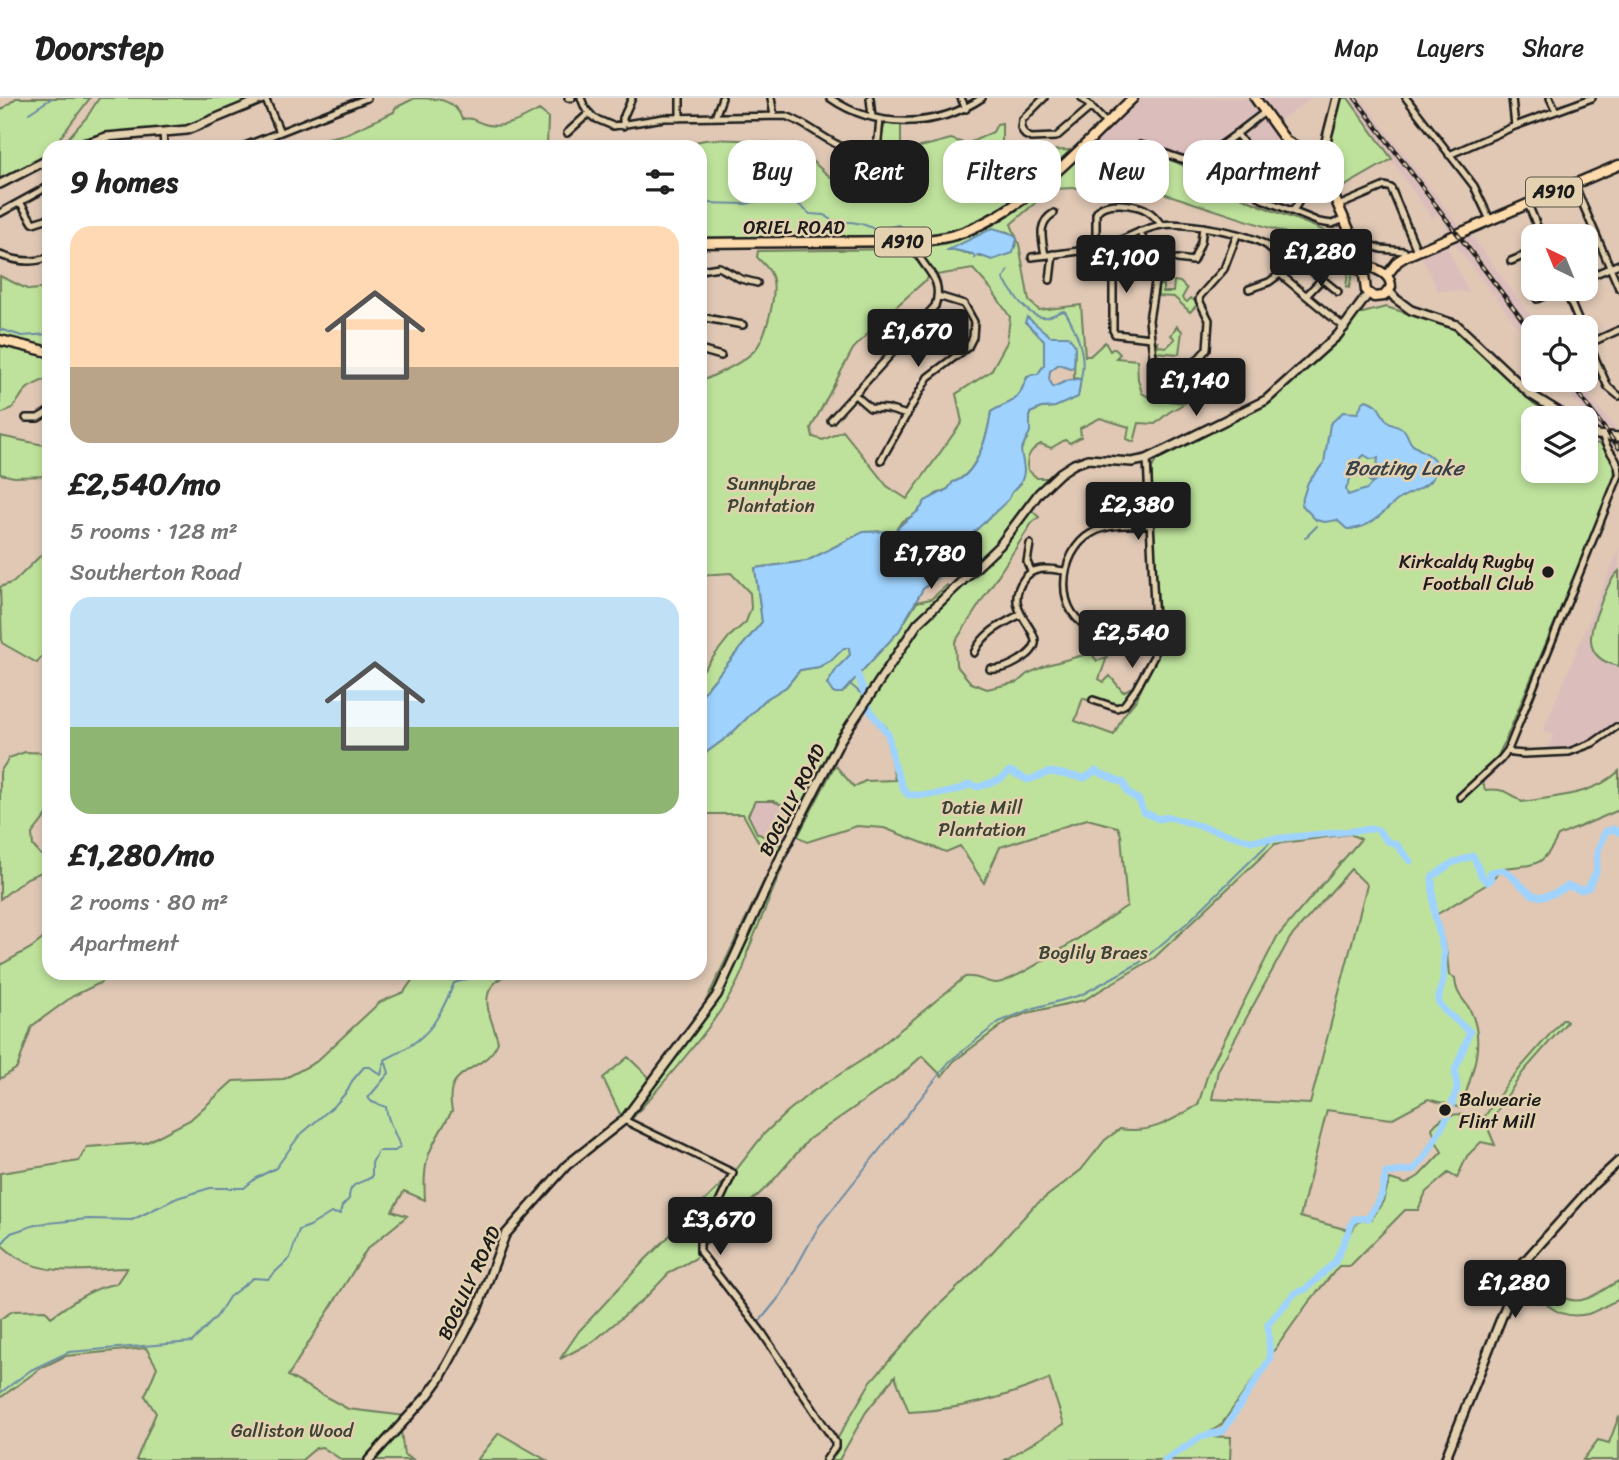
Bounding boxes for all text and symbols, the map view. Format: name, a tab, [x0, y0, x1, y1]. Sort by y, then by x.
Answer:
text: Doorstep	[35, 19, 164, 77]
text: Map	[1334, 27, 1379, 69]
text: Layers	[1417, 27, 1484, 69]
text: Share	[1522, 27, 1584, 69]
chip: Buy	[728, 140, 816, 203]
chip: Rent	[830, 140, 929, 203]
chip: Filters	[943, 140, 1061, 203]
chip: New	[1075, 140, 1169, 203]
chip: Apartment	[1183, 140, 1344, 203]
text: 9 homes	[70, 155, 178, 209]
icon: filters	[641, 163, 679, 201]
road number: A910	[1526, 178, 1582, 206]
street label: ORIEL ROAD	[743, 211, 845, 244]
north arrow	[1521, 224, 1598, 301]
map controls	[1521, 224, 1598, 483]
road number: A910	[875, 228, 931, 257]
pin: £1,280	[1264, 230, 1378, 289]
text: £1,280	[1286, 231, 1356, 272]
pin: £1,100	[1069, 236, 1183, 295]
text: £1,100	[1092, 237, 1160, 278]
icon: home	[312, 272, 438, 398]
pin: £1,670	[861, 310, 975, 369]
text: £1,670	[884, 311, 952, 352]
button: locate	[1521, 315, 1598, 392]
pin: £1,140	[1139, 358, 1253, 418]
text: £1,140	[1162, 360, 1230, 401]
button: layers	[1521, 406, 1598, 483]
water label: Boating Lake	[1344, 449, 1466, 487]
text: £2,540/mo	[70, 457, 220, 511]
park label: Sunnybrae Plantation	[726, 467, 816, 522]
pin: £2,380	[1081, 482, 1195, 542]
text: £2,380	[1102, 484, 1174, 525]
text: 5 rooms · 128 m²	[70, 511, 238, 552]
pin: £1,780	[874, 532, 988, 591]
text: £1,780	[896, 533, 966, 574]
place label: Kirkcaldy Rugby Football Club	[1399, 545, 1534, 600]
text: Southerton Road	[70, 552, 241, 593]
marker: Kirkcaldy Rugby Football Club	[1540, 564, 1556, 580]
pin: £2,540	[1075, 610, 1189, 670]
text: £2,540	[1095, 612, 1169, 653]
icon: home	[312, 643, 438, 769]
street label: BOGLILY ROAD	[749, 737, 835, 862]
park label: Datie Mill Plantation	[938, 791, 1026, 846]
text: £1,280/mo	[70, 828, 214, 882]
text: 2 rooms · 80 m²	[70, 882, 228, 923]
text: Apartment	[70, 923, 179, 964]
park label: Boglily Braes	[1039, 936, 1148, 969]
place label: Balwearie Flint Mill	[1459, 1083, 1541, 1138]
marker: Balwearie Flint Mill	[1437, 1102, 1453, 1118]
pin: £3,670	[663, 1198, 777, 1257]
text: £3,670	[684, 1199, 756, 1240]
street label: BOGLILY ROAD	[428, 1220, 510, 1345]
pin: £1,280	[1458, 1260, 1572, 1320]
text: £1,280	[1480, 1262, 1550, 1303]
park label: Galliston Wood	[231, 1414, 355, 1447]

